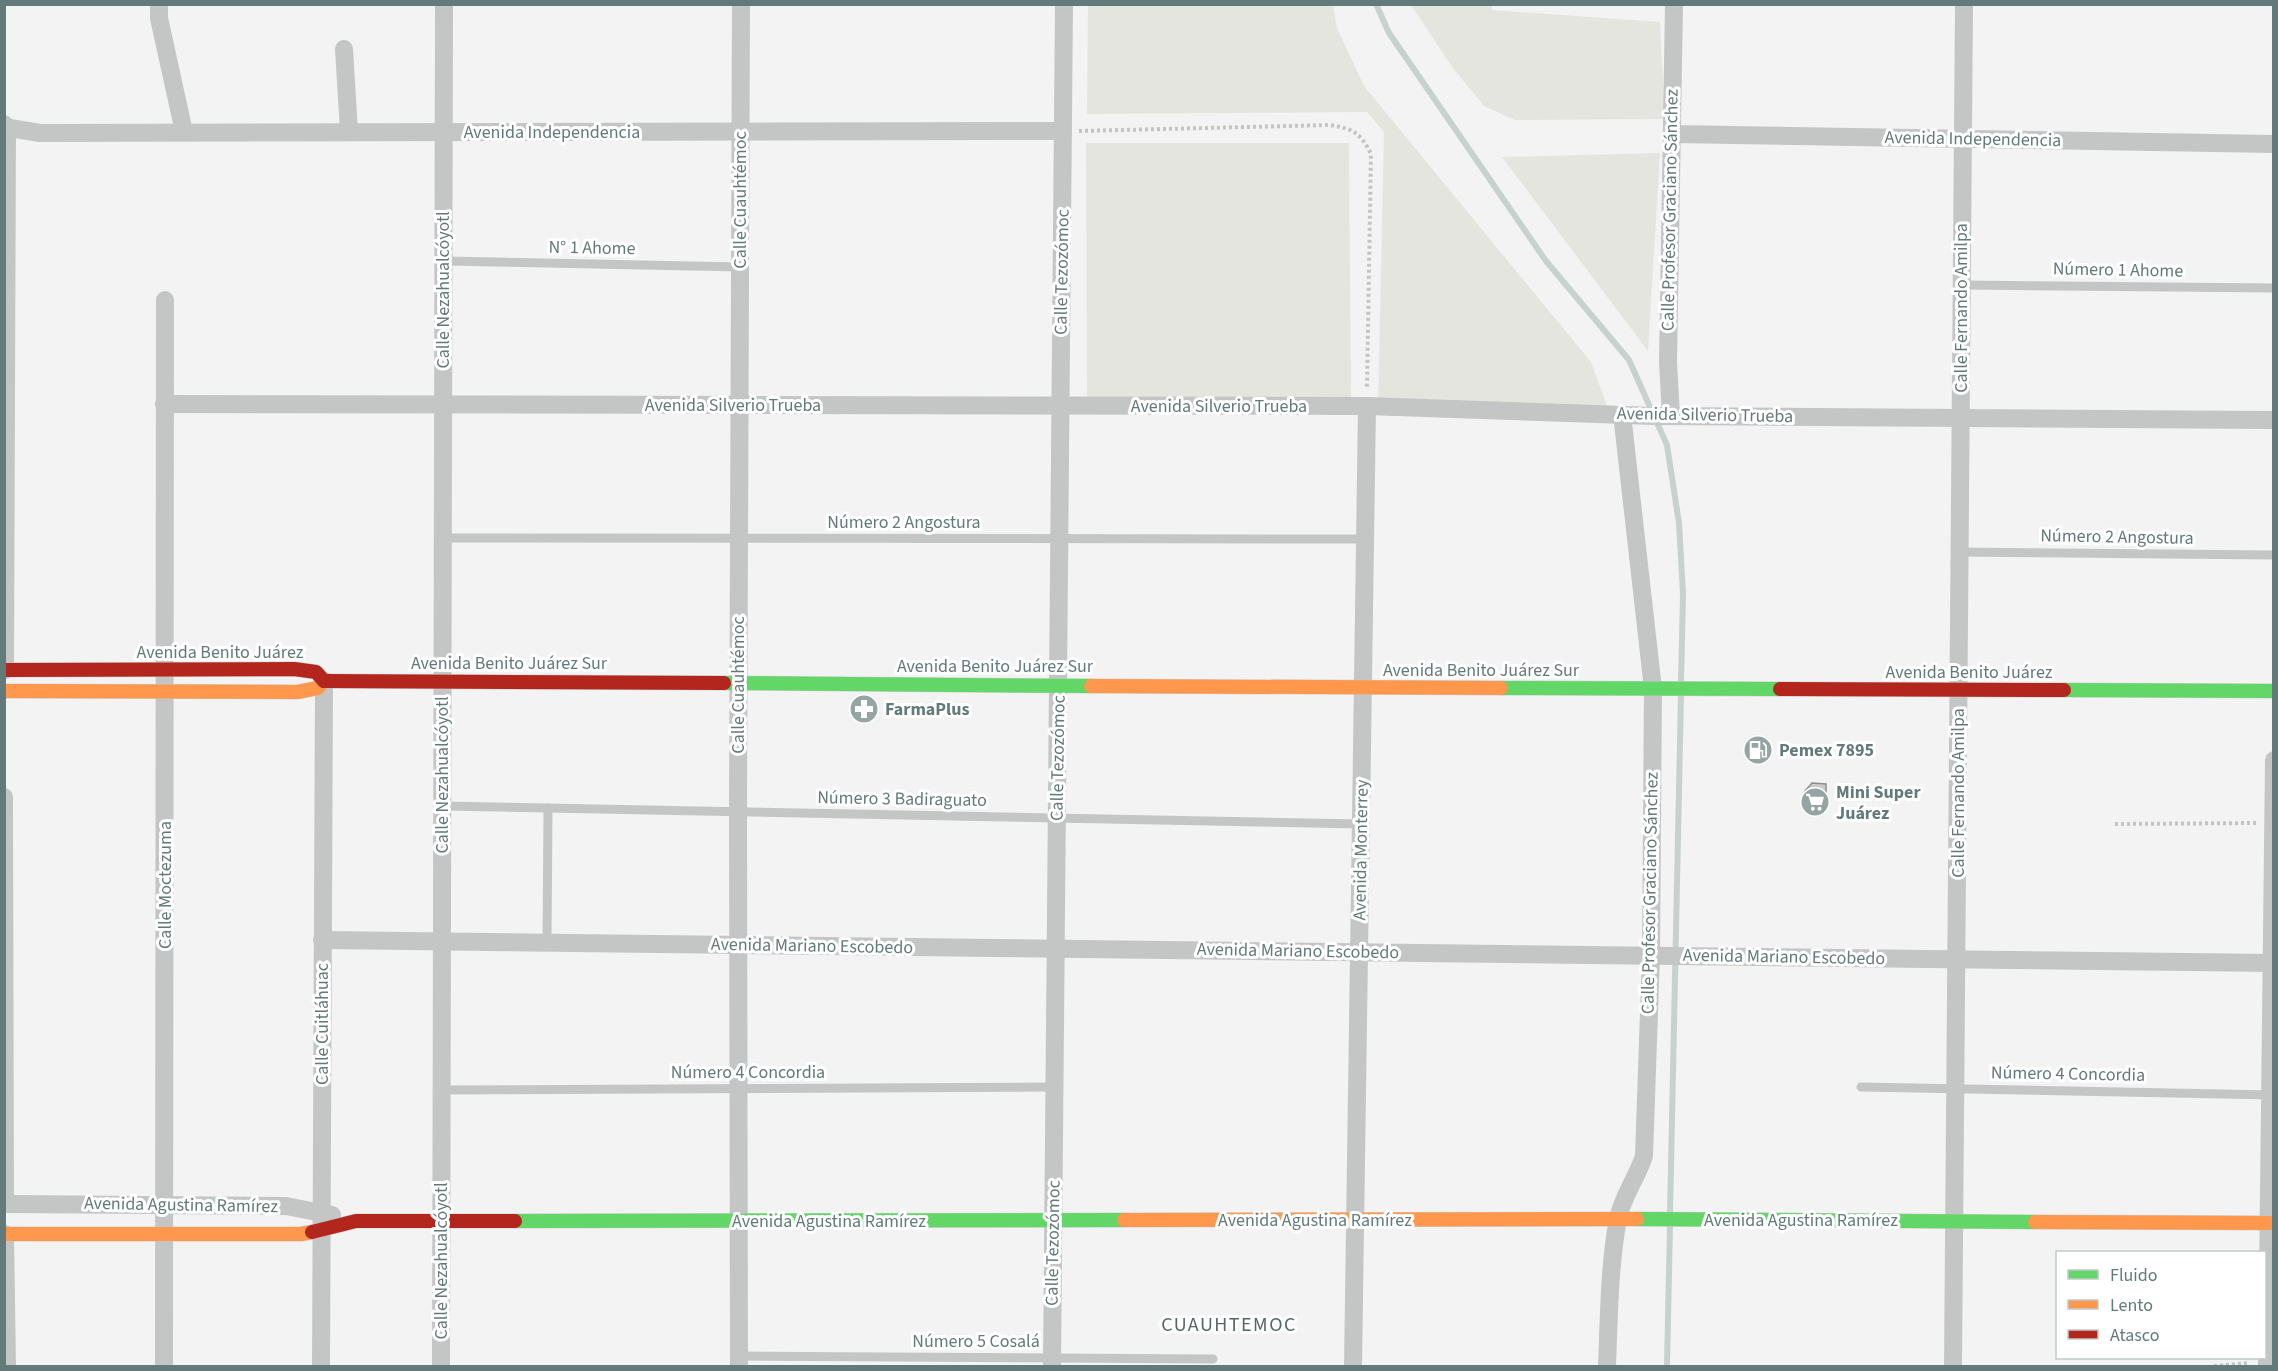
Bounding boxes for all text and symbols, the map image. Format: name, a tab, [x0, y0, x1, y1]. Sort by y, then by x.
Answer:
street label: Calle Profesor Graciano Sánchez	[1655, 88, 1685, 331]
street label: Avenida Independencia	[464, 120, 640, 145]
street label: Avenida Independencia	[1884, 125, 2062, 153]
street label: Calle Cuauhtémoc	[728, 131, 753, 269]
street label: Calle Tezozómoc	[1048, 209, 1076, 335]
street label: Calle Nezahualcóyotl	[431, 211, 456, 369]
street label: Calle Fernando Amilpa	[1949, 223, 1974, 393]
street label: N° 1 Ahome	[548, 235, 636, 261]
street label: Número 1 Ahome	[2053, 256, 2183, 284]
street label: Avenida Silverio Trueba	[645, 393, 821, 418]
street label: Avenida Silverio Trueba	[1131, 394, 1307, 419]
street label: Avenida Silverio Trueba	[1617, 401, 1793, 429]
street label: Número 2 Angostura	[827, 510, 981, 535]
street label: Número 2 Angostura	[2040, 523, 2194, 551]
street label: Calle Cuauhtémoc	[726, 616, 751, 754]
street label: Avenida Benito Juárez	[137, 640, 304, 665]
street label: Avenida Benito Juárez Sur	[411, 651, 608, 676]
street label: Avenida Benito Juárez Sur	[897, 654, 1094, 679]
street label: Avenida Benito Juárez Sur	[1383, 658, 1580, 683]
street label: Avenida Benito Juárez	[1886, 660, 2053, 685]
pharmacy icon: FarmaPlus	[848, 693, 880, 725]
street label: Calle Tezozómoc	[1044, 695, 1072, 821]
street label: Calle Nezahualcóyotl	[430, 696, 455, 854]
place label: FarmaPlus	[885, 697, 969, 722]
street label: Calle Fernando Amilpa	[1946, 708, 1971, 878]
fuel station icon: Pemex 7895	[1742, 734, 1774, 766]
place label: Pemex 7895	[1779, 738, 1874, 763]
street label: Calle Profesor Graciano Sánchez	[1635, 771, 1665, 1014]
street label: Avenida Monterrey	[1347, 779, 1375, 921]
place label: Mini Super Juárez	[1836, 780, 1921, 826]
street label: Número 3 Badiraguato	[817, 785, 987, 813]
supermarket icon: Mini Super Juárez	[1799, 786, 1831, 818]
street label: Calle Moctezuma	[153, 821, 178, 949]
street label: Avenida Mariano Escobedo	[711, 932, 913, 960]
street label: Avenida Mariano Escobedo	[1197, 937, 1399, 965]
street label: Avenida Mariano Escobedo	[1683, 943, 1885, 971]
street label: Calle Cuitláhuac	[310, 963, 335, 1085]
street label: Número 4 Concordia	[671, 1060, 825, 1085]
street label: Número 4 Concordia	[1991, 1060, 2145, 1088]
street label: Calle Tezozómoc	[1039, 1180, 1067, 1306]
street label: Calle Nezahualcóyotl	[429, 1182, 454, 1340]
street label: Avenida Agustina Ramírez	[84, 1191, 279, 1219]
street label: Avenida Agustina Ramírez	[1218, 1208, 1412, 1233]
street label: Avenida Agustina Ramírez	[1704, 1208, 1898, 1233]
street label: Avenida Agustina Ramírez	[732, 1209, 926, 1234]
legend	[2056, 1251, 2266, 1359]
text: Fluido	[2110, 1263, 2157, 1288]
text: Lento	[2110, 1293, 2153, 1318]
district label: CUAUHTEMOC	[1161, 1311, 1297, 1339]
text: Atasco	[2110, 1323, 2159, 1348]
street label: Número 5 Cosalá	[912, 1329, 1040, 1354]

